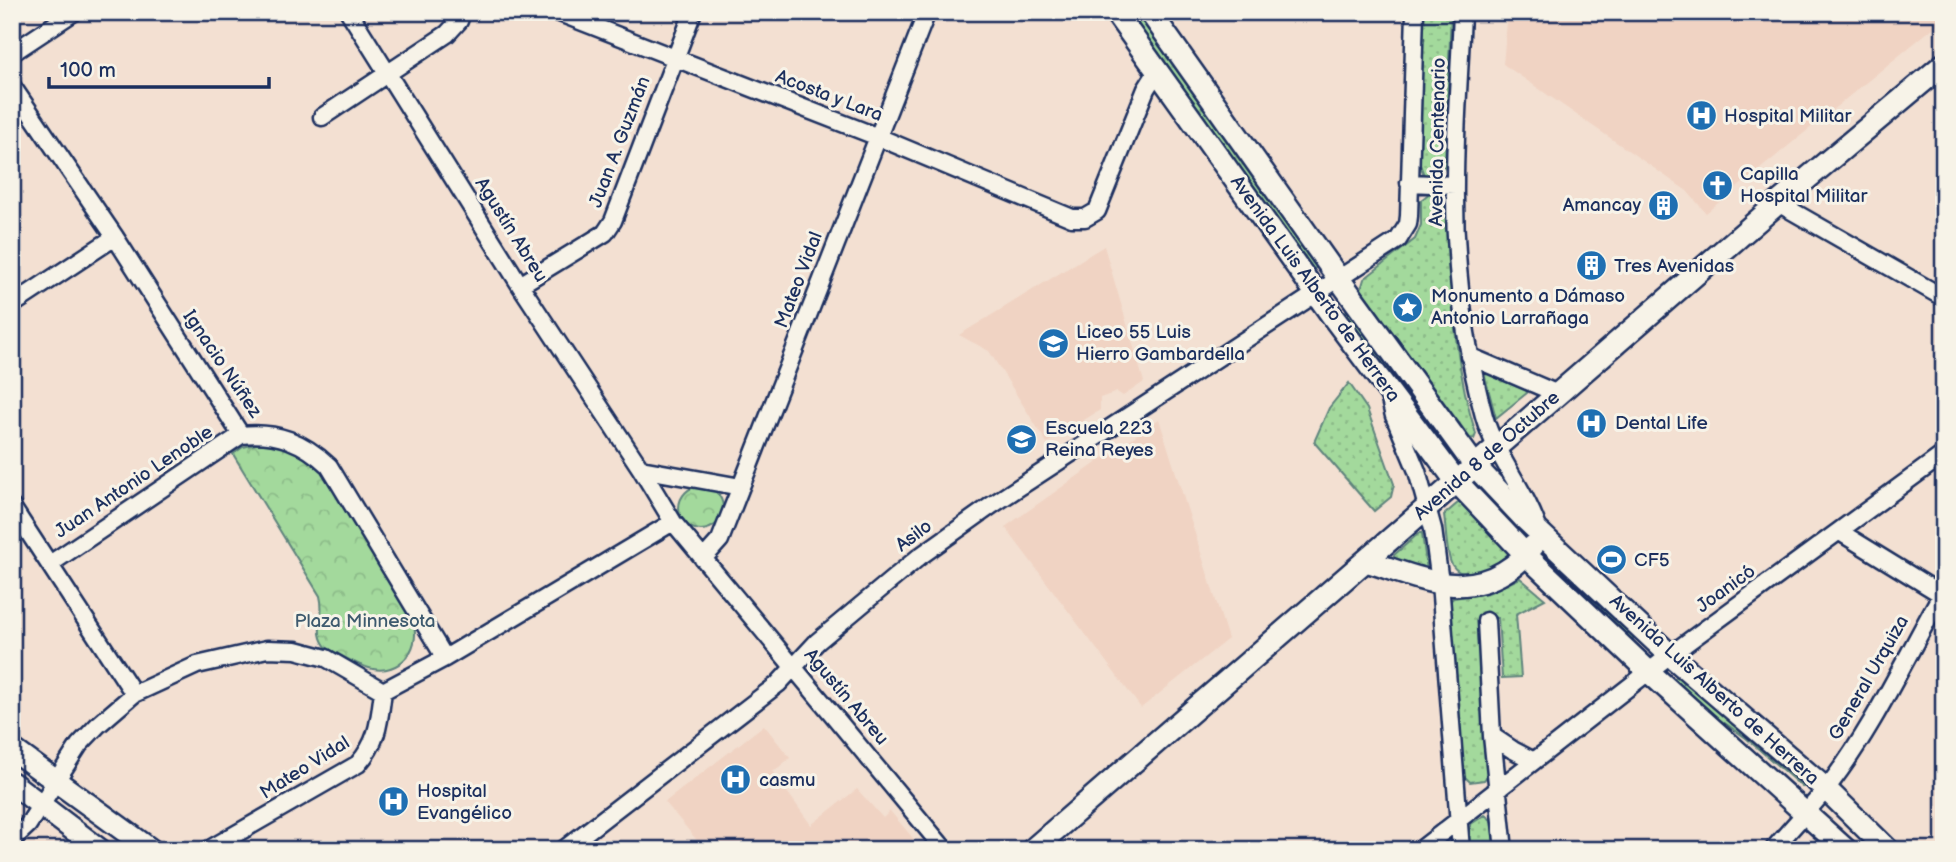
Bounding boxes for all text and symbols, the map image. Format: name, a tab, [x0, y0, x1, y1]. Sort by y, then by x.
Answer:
scale bar	[49, 46, 270, 90]
street label: Avenida Centenario	[1425, 57, 1451, 227]
text: 100 m	[60, 58, 116, 83]
street label: Acosta y Lara	[772, 65, 886, 127]
street label: Juan A. Guzmán	[584, 73, 656, 211]
hospital icon: Hospital Militar	[1684, 99, 1718, 133]
place label: Hospital Militar	[1724, 105, 1852, 128]
place label: Capilla Hospital Militar	[1740, 163, 1868, 208]
church icon: Capilla Hospital Militar	[1700, 168, 1734, 202]
street label: Avenida Luis Alberto de Herrera	[1225, 171, 1405, 407]
street label: Agustín Abreu	[470, 173, 552, 287]
building icon: Amancay	[1647, 188, 1681, 222]
place label: Amancay	[1563, 194, 1641, 217]
street label: Mateo Vidal	[770, 229, 828, 331]
building icon: Tres Avenidas	[1574, 249, 1608, 283]
place label: Tres Avenidas	[1614, 255, 1734, 278]
place label: Monumento a Dámaso Antonio Larrañaga	[1431, 285, 1625, 330]
place icon: Monumento a Dámaso Antonio Larrañaga	[1391, 290, 1425, 324]
street label: Ignacio Núñez	[178, 306, 267, 423]
place label: Liceo 55 Luis Hierro Gambardella	[1076, 321, 1245, 366]
school or university icon: Liceo 55 Luis Hierro Gambardella	[1036, 326, 1070, 360]
street label: Avenida 8 de Octubre	[1409, 386, 1565, 526]
hospital icon: Dental Life	[1575, 406, 1609, 440]
place label: Dental Life	[1615, 412, 1708, 435]
place label: Escuela 223 Reina Reyes	[1045, 417, 1154, 462]
street label: Juan Antonio Lenoble	[51, 421, 217, 543]
school or university icon: Escuela 223 Reina Reyes	[1005, 422, 1039, 456]
street label: Asilo	[891, 515, 937, 557]
sports icon: CF5	[1594, 543, 1628, 577]
place label: CF5	[1634, 549, 1670, 572]
street label: Joanicó	[1692, 560, 1760, 618]
street label: Avenida Luis Alberto de Herrera	[1604, 590, 1824, 790]
park label: Plaza Minnesota	[294, 610, 436, 633]
street label: General Urquiza	[1824, 612, 1914, 744]
street label: Agustín Abreu	[799, 644, 893, 750]
street label: Mateo Vidal	[256, 731, 354, 805]
hospital icon: casmu	[719, 763, 753, 797]
place label: casmu	[759, 769, 815, 792]
place label: Hospital Evangélico	[417, 780, 512, 825]
hospital icon: Hospital Evangélico	[377, 785, 411, 819]

